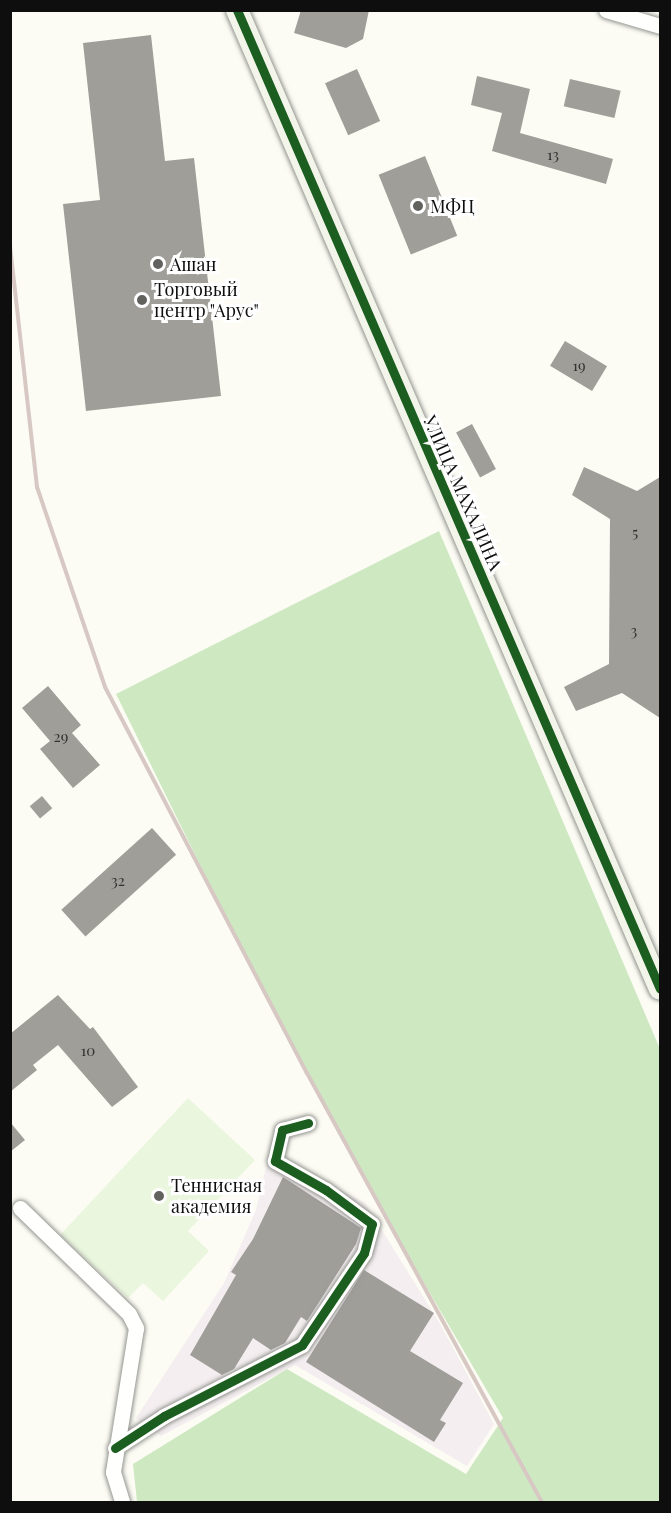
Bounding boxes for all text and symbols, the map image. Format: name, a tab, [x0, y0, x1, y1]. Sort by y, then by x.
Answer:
house number: 13	[547, 146, 559, 164]
place label: МФЦ	[430, 195, 474, 217]
marker: МФЦ	[411, 199, 425, 213]
place label: Ашан	[170, 253, 216, 275]
marker: Ашан	[151, 257, 165, 271]
place label: Торговый центр "Арус"	[154, 279, 259, 322]
marker: Торговый центр "Арус"	[135, 293, 149, 307]
house number: 19	[572, 357, 586, 375]
street label: УЛИЦА МАХАЛИНА	[419, 412, 507, 574]
house number: 5	[632, 524, 638, 542]
house number: 3	[631, 622, 637, 640]
house number: 29	[54, 728, 68, 746]
house number: 32	[111, 872, 125, 890]
house number: 10	[81, 1042, 95, 1060]
place label: Теннисная академия	[171, 1175, 262, 1218]
marker: Теннисная академия	[152, 1189, 166, 1203]

